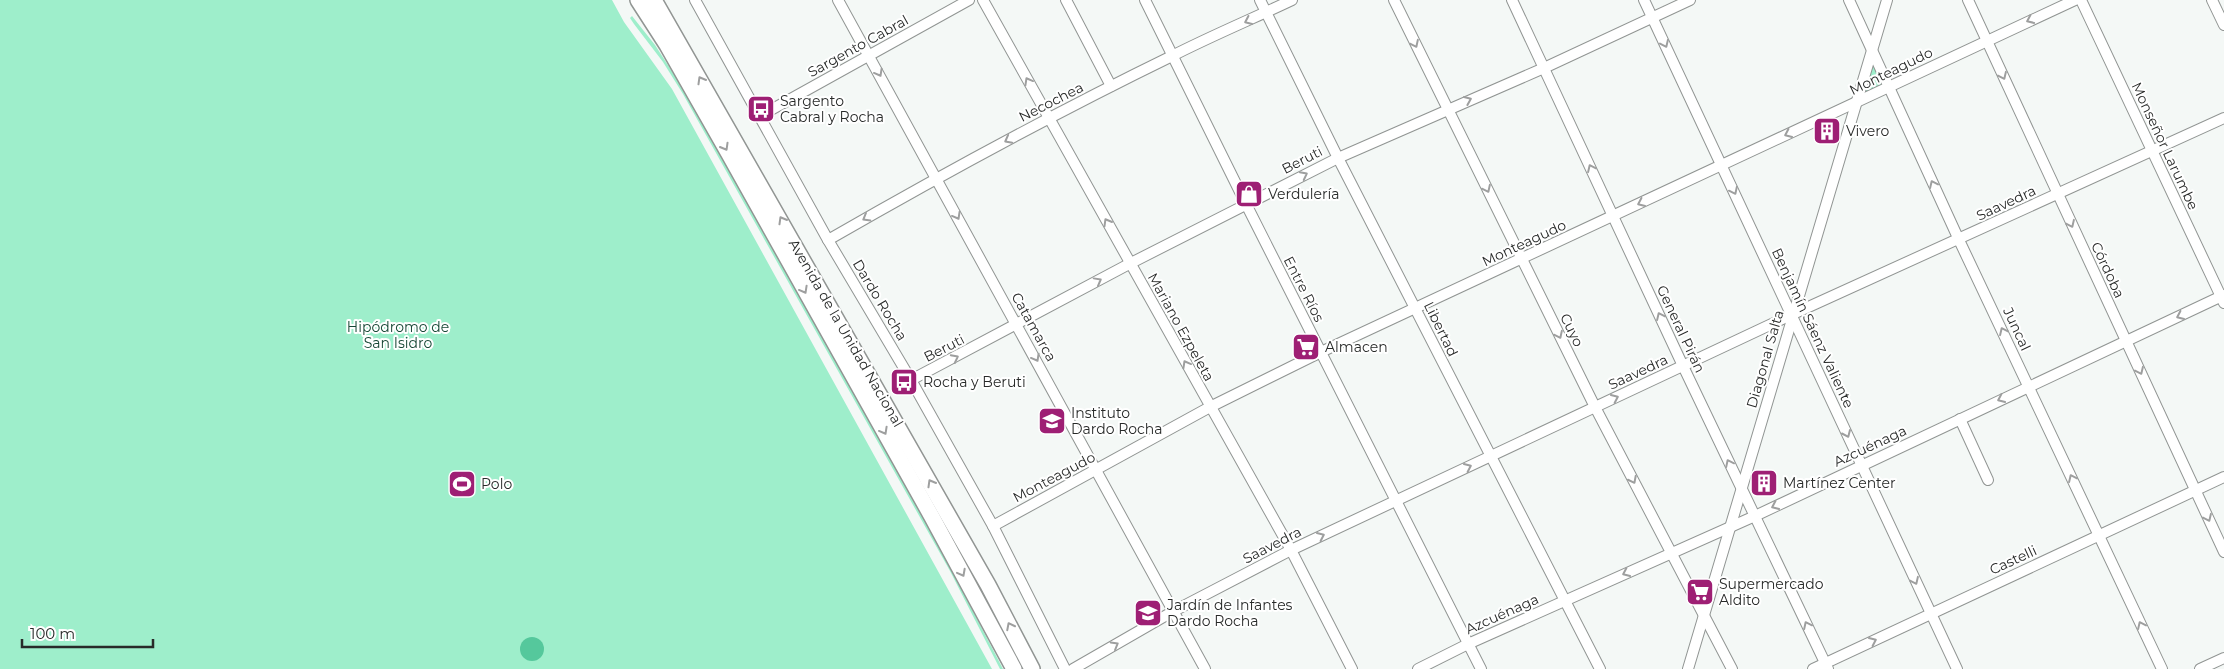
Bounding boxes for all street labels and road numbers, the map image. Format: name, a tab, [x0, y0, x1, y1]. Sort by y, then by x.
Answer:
street label: Sargento Cabral	[805, 11, 911, 81]
street label: Monteagudo	[1846, 43, 1936, 99]
street label: Necochea	[1016, 78, 1086, 126]
street label: Monseñor Larumbe	[2128, 79, 2202, 213]
street label: Beruti	[1279, 142, 1325, 178]
street label: Saavedra	[1973, 181, 2039, 225]
street label: Monteagudo	[1479, 216, 1569, 270]
street label: Avenida de la Unidad Nacional	[785, 236, 907, 430]
street label: Córdoba	[2087, 239, 2129, 301]
street label: Benjamín Sáenz Valiente	[1768, 245, 1858, 411]
street label: Entre Ríos	[1280, 253, 1328, 325]
street label: Dardo Rocha	[849, 256, 911, 344]
street label: Mariano Ezpeleta	[1144, 270, 1218, 384]
street label: General Pirán	[1653, 282, 1709, 376]
street label: Catamarca	[1008, 289, 1060, 365]
street label: Libertad	[1420, 299, 1462, 359]
street label: Juncal	[1999, 304, 2035, 354]
street label: Diagonal Salta	[1742, 308, 1788, 410]
street label: Cuyo	[1556, 310, 1588, 350]
street label: Beruti	[921, 330, 967, 366]
street label: Saavedra	[1605, 350, 1671, 394]
street label: Azcuénaga	[1831, 421, 1909, 471]
street label: Monteagudo	[1010, 448, 1099, 506]
street label: Saavedra	[1240, 523, 1304, 567]
street label: Castelli	[1986, 541, 2040, 579]
street label: Azcuénaga	[1463, 590, 1541, 638]

